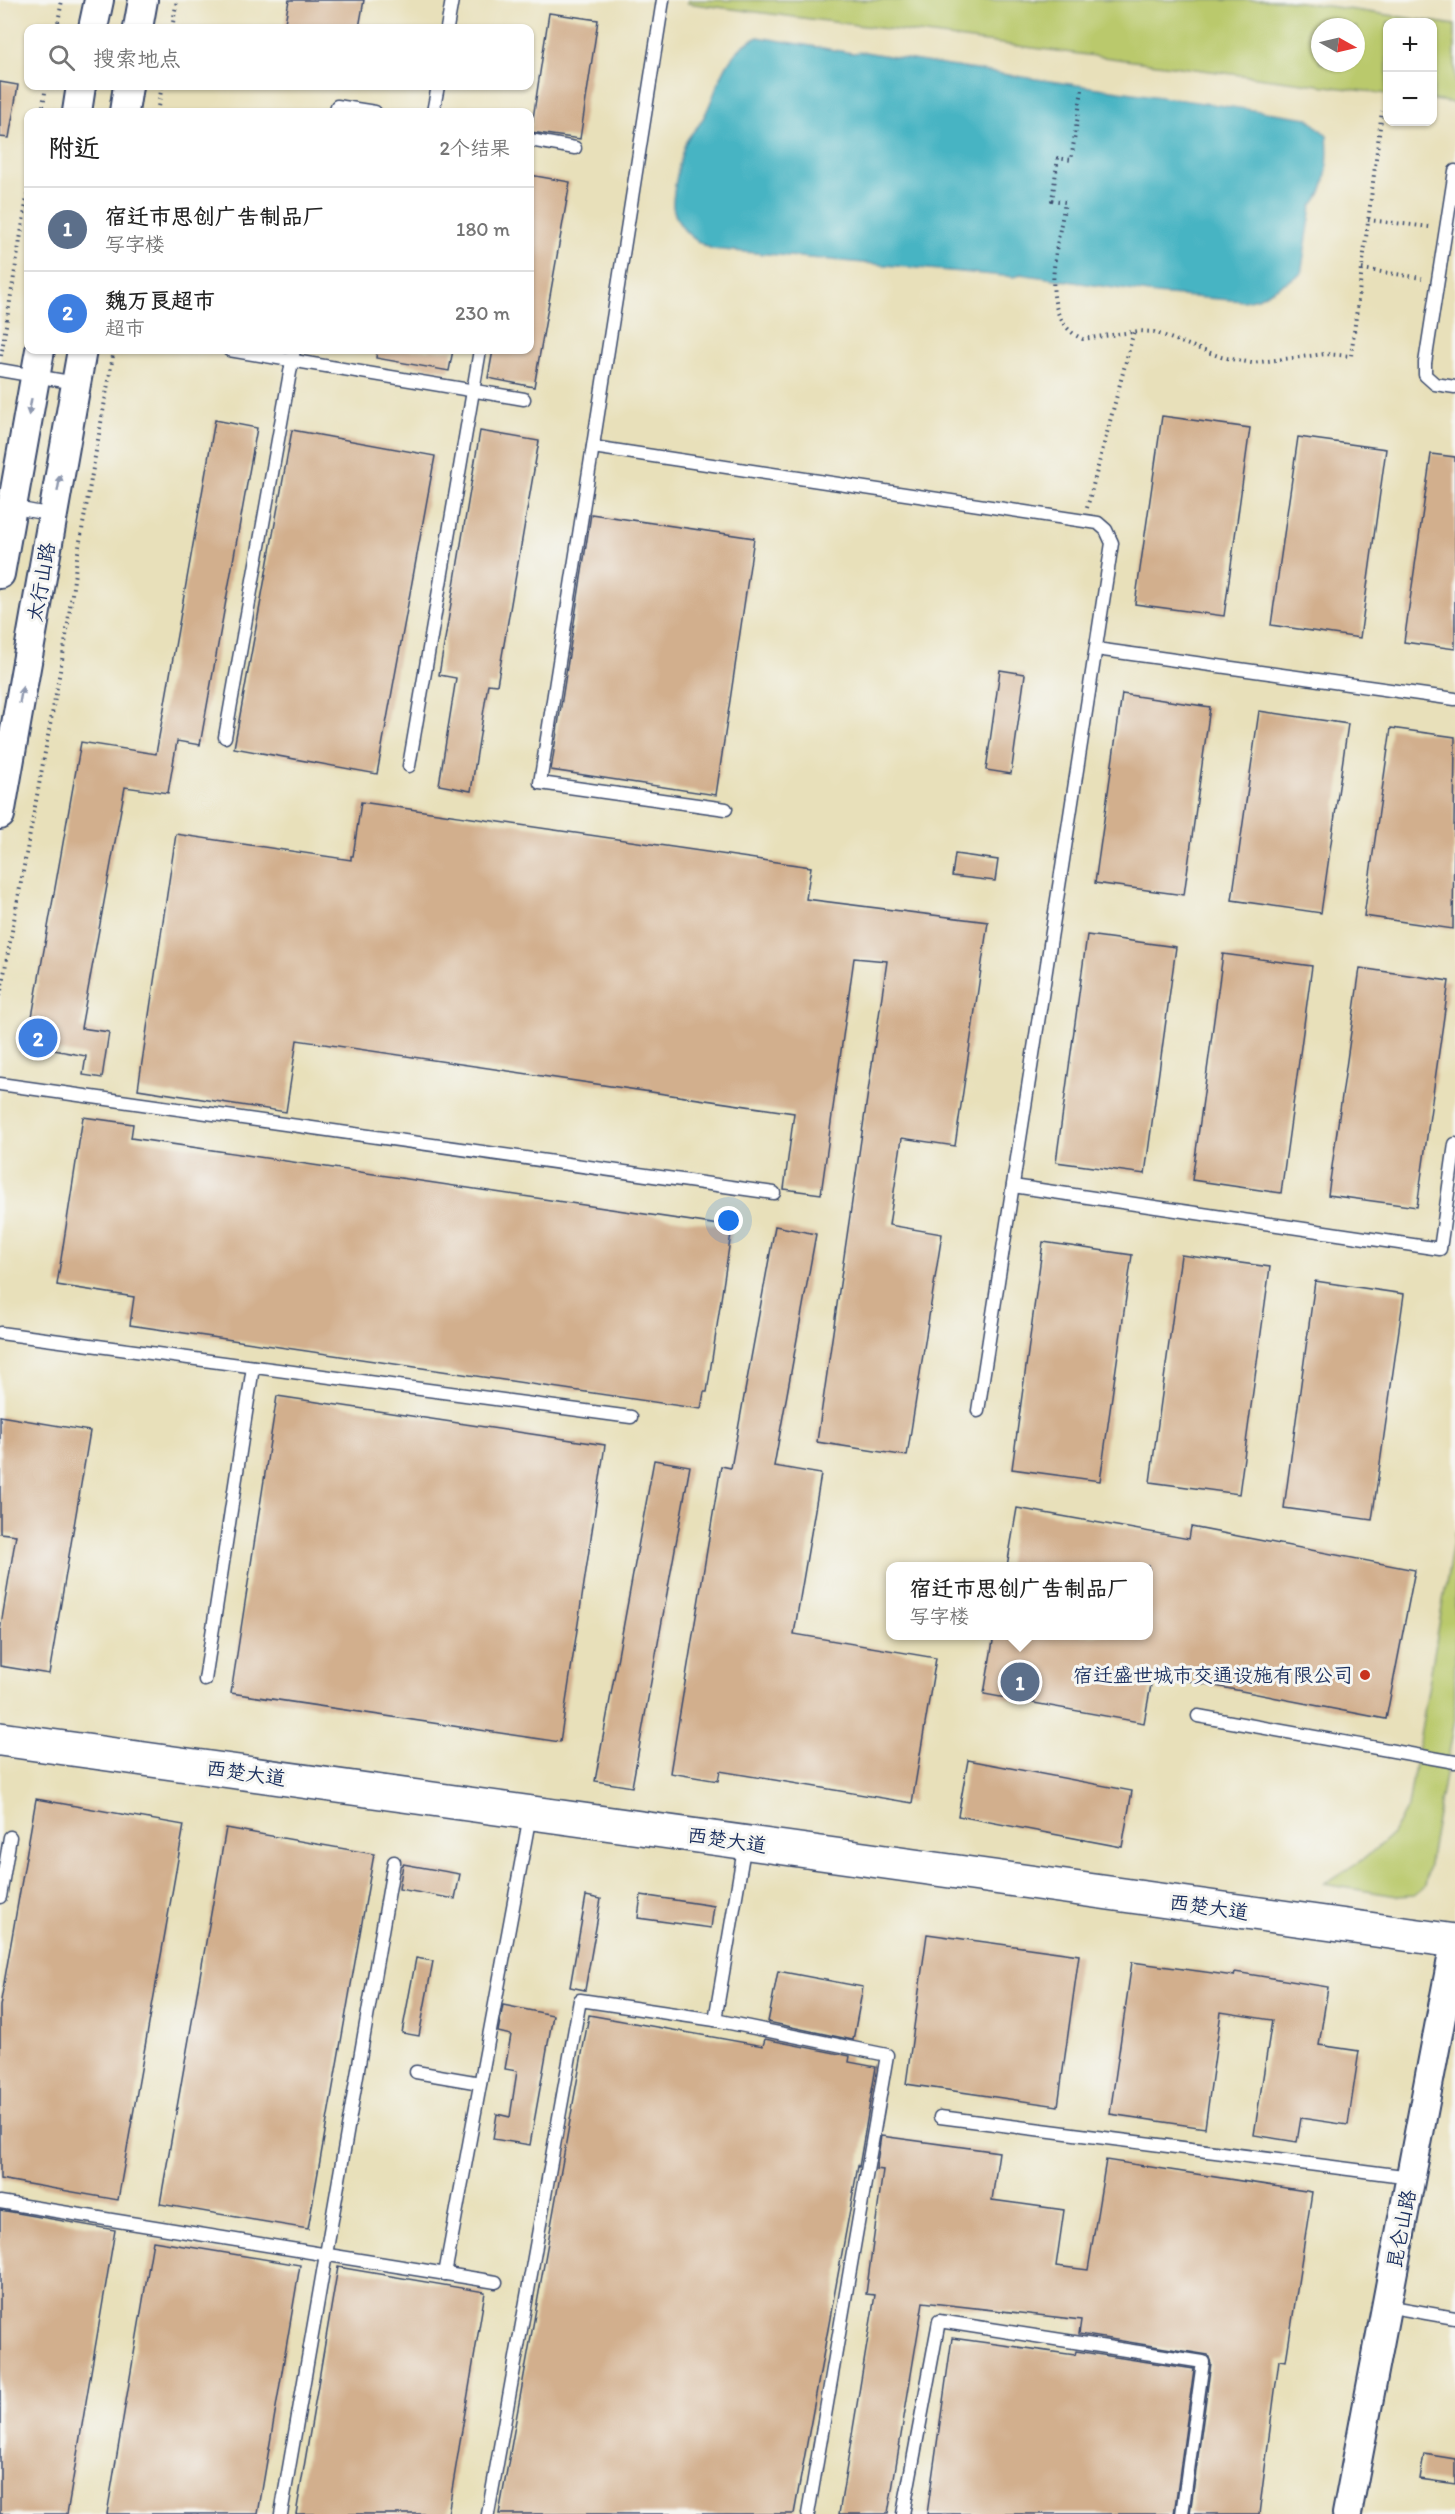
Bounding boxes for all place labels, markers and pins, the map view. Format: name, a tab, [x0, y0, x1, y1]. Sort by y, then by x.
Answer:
pin: 2	[18, 1016, 57, 1060]
pin: 1	[1000, 1660, 1040, 1704]
place label: 宿迁盛世城市交通设施有限公司	[1073, 1663, 1353, 1687]
marker: 宿迁盛世城市交通设施有限公司	[1358, 1668, 1372, 1682]

